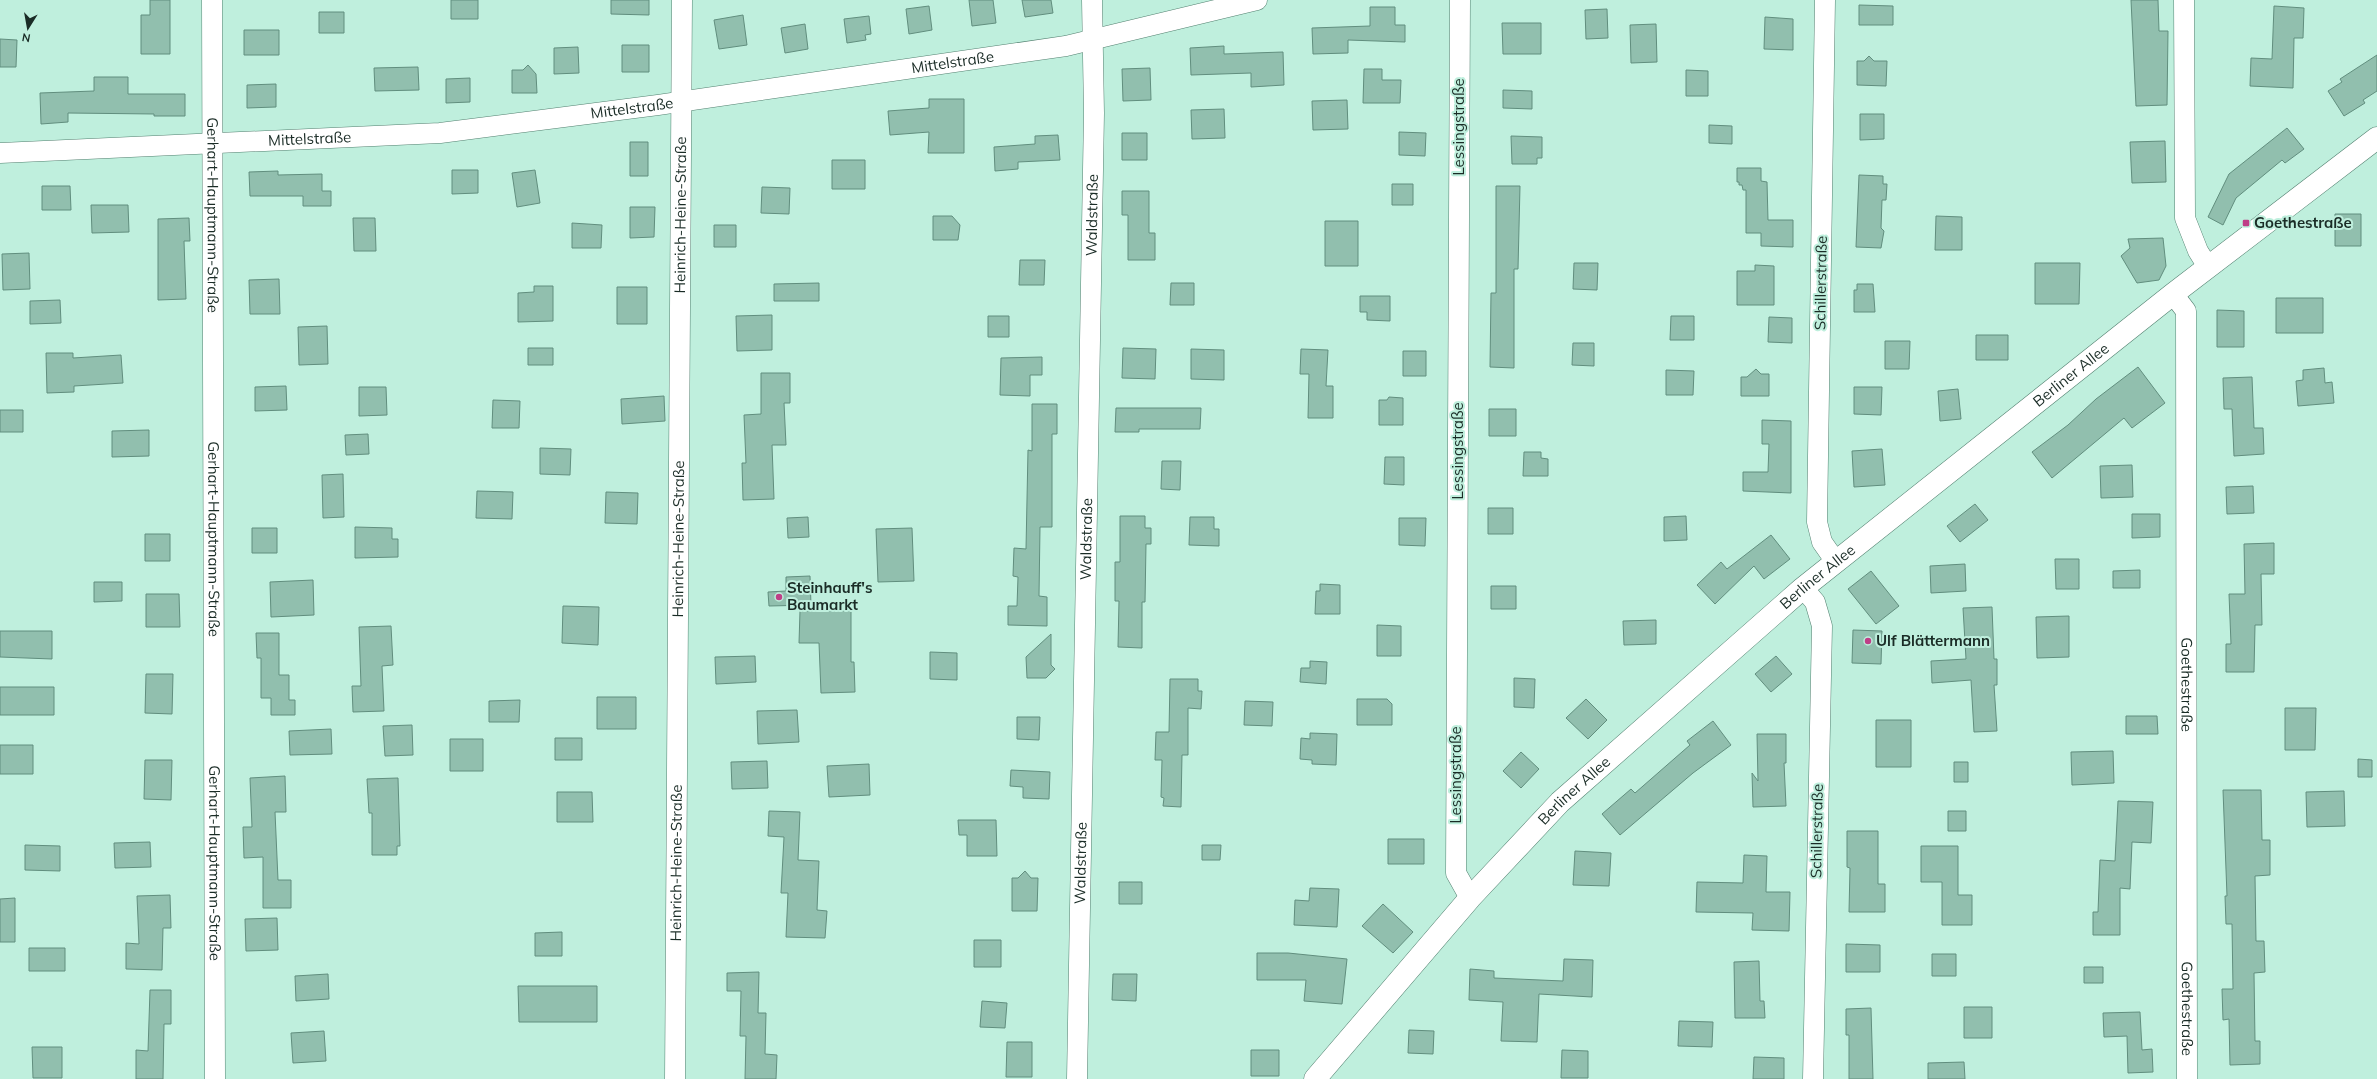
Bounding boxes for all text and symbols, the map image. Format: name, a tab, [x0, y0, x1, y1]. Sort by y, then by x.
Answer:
north arrow	[8, 8, 48, 48]
text: N	[21, 30, 32, 45]
street label: Mittelstraße	[910, 47, 995, 77]
street label: Lessingstraße	[1449, 78, 1468, 176]
street label: Mittelstraße	[589, 93, 674, 123]
street label: Gerhart-Hauptmann-Straße	[203, 117, 223, 313]
street label: Mittelstraße	[268, 127, 352, 150]
street label: Heinrich-Heine-Straße	[670, 136, 690, 294]
street label: Waldstraße	[1081, 174, 1102, 256]
place label: Goethestraße	[2254, 213, 2352, 232]
marker: Goethestraße	[2241, 218, 2251, 228]
street label: Schillerstraße	[1810, 236, 1831, 330]
street label: Berliner Allee	[2029, 339, 2113, 411]
street label: Lessingstraße	[1448, 402, 1467, 500]
street label: Gerhart-Hauptmann-Straße	[204, 441, 224, 637]
street label: Heinrich-Heine-Straße	[668, 460, 688, 618]
street label: Waldstraße	[1076, 498, 1096, 580]
street label: Berliner Allee	[1776, 540, 1859, 613]
place label: Steinhauff's Baumarkt	[787, 578, 873, 614]
marker: Steinhauff's Baumarkt	[774, 592, 784, 602]
place label: Ulf Blättermann	[1876, 631, 1990, 650]
marker: Ulf Blättermann	[1863, 636, 1873, 646]
street label: Goethestraße	[2177, 637, 2197, 732]
street label: Lessingstraße	[1446, 726, 1465, 824]
street label: Berliner Allee	[1534, 752, 1614, 828]
street label: Gerhart-Hauptmann-Straße	[205, 765, 225, 961]
street label: Heinrich-Heine-Straße	[666, 784, 686, 942]
street label: Schillerstraße	[1806, 784, 1827, 878]
street label: Waldstraße	[1070, 822, 1091, 904]
street label: Goethestraße	[2178, 961, 2197, 1056]

